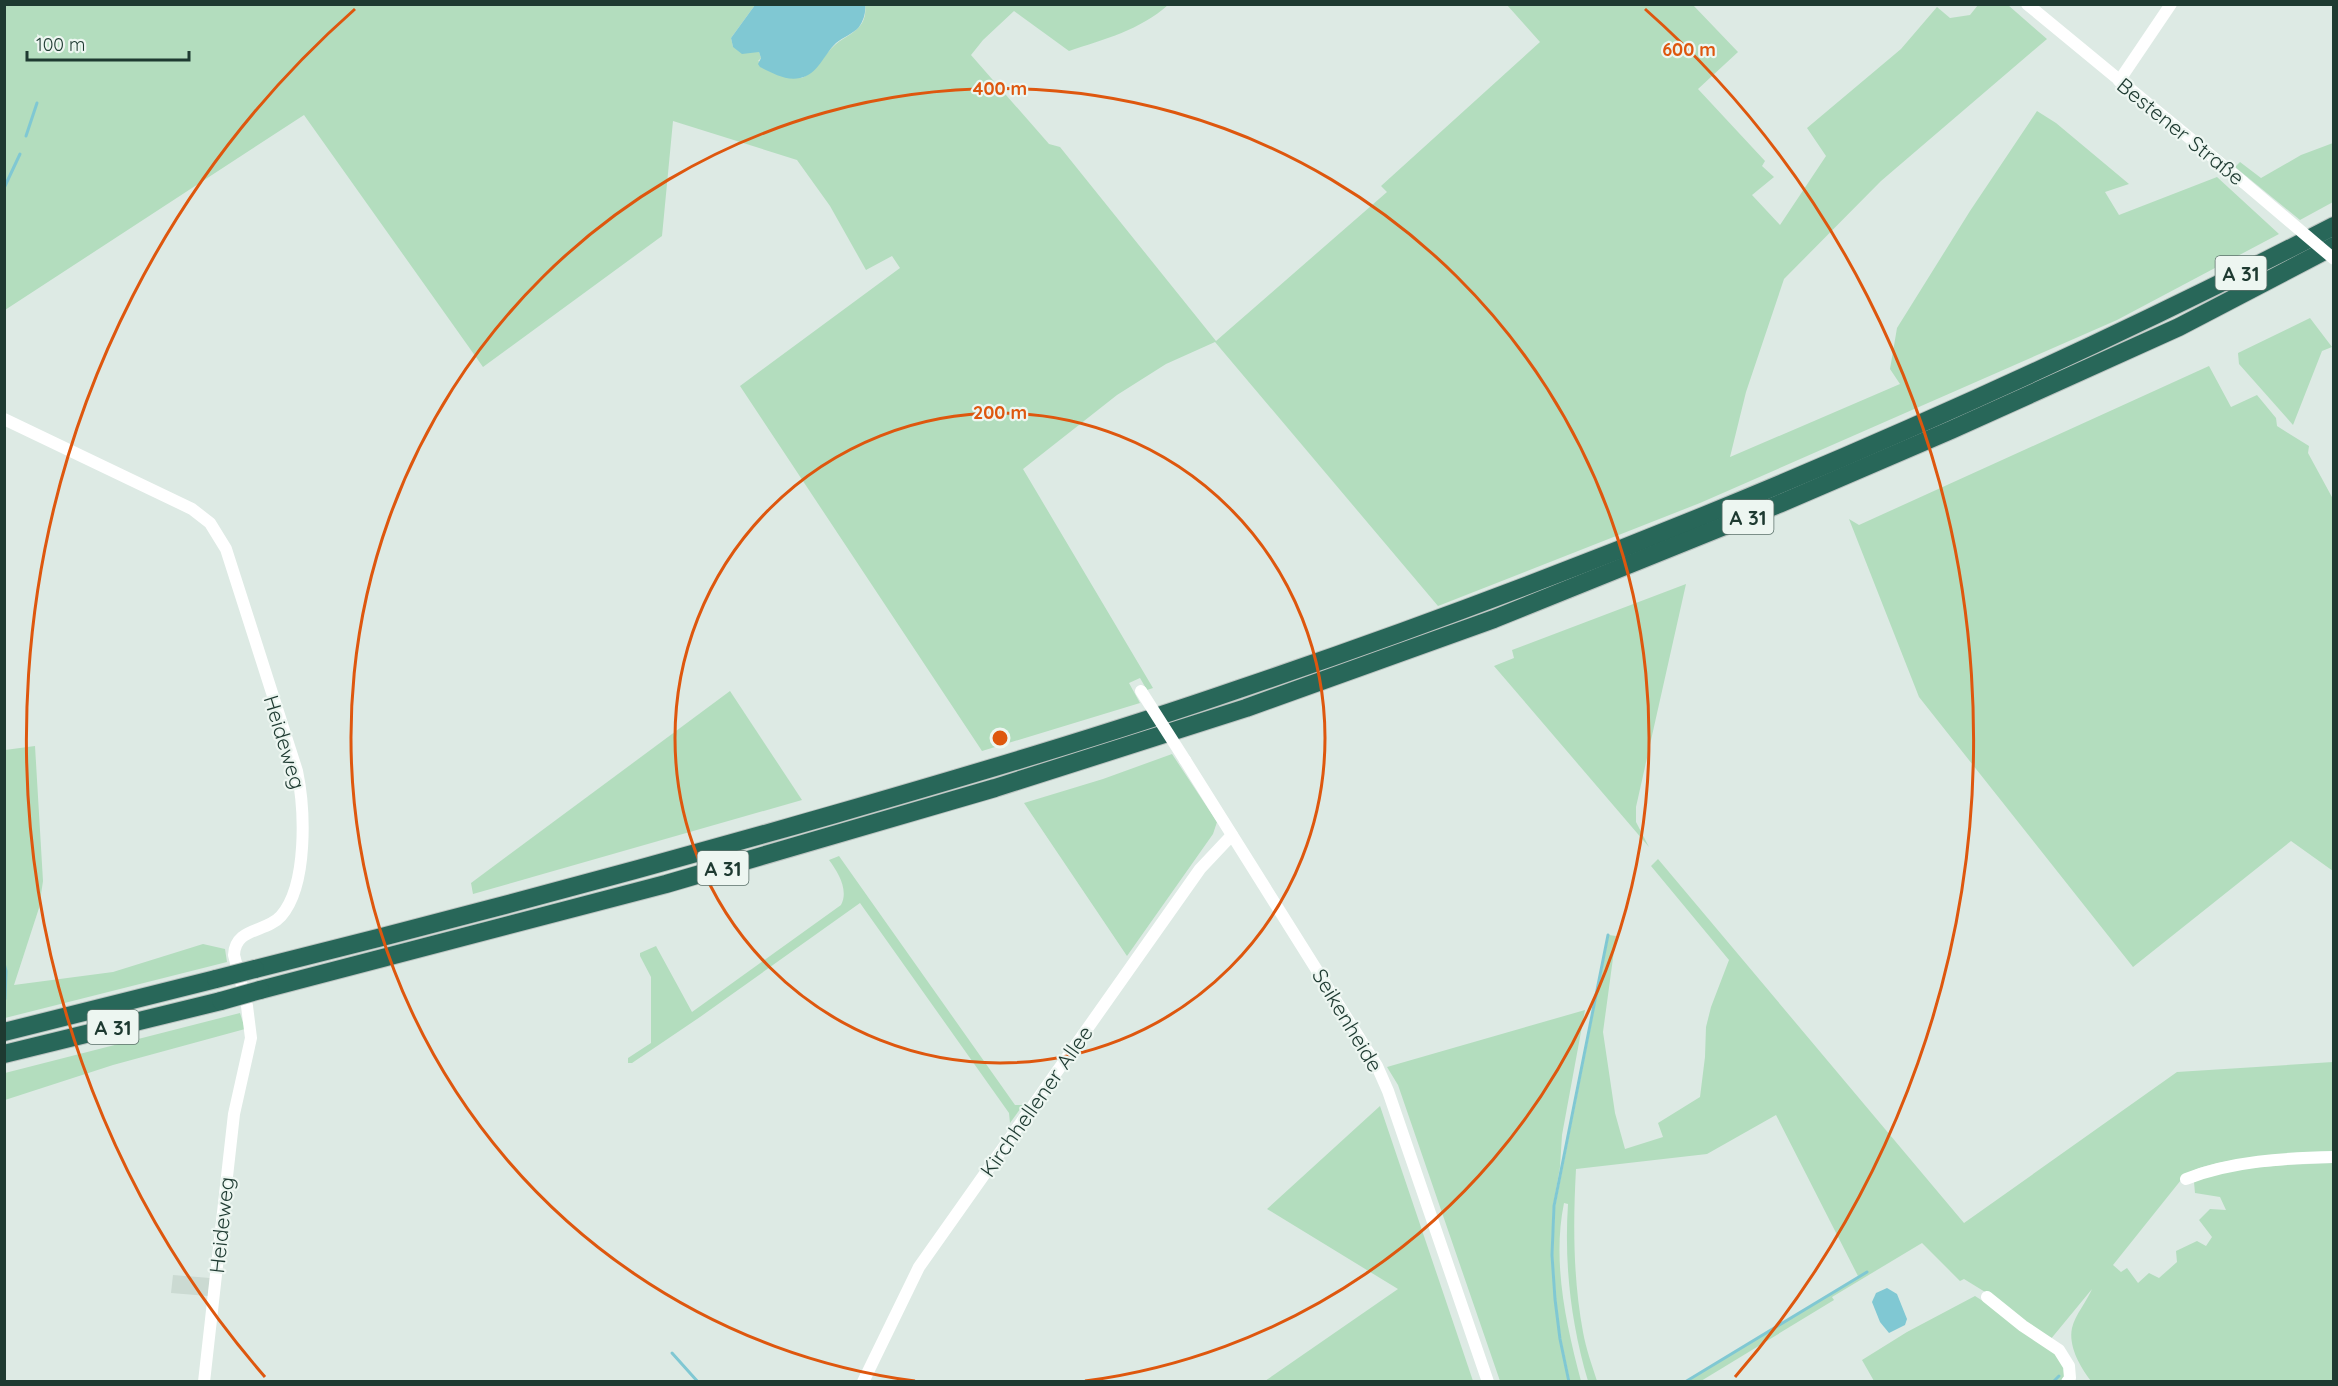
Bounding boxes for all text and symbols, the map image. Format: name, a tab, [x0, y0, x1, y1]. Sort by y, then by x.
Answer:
scale bar	[27, 24, 189, 62]
text: 100 m	[36, 33, 85, 56]
text: 600 m	[1662, 38, 1716, 61]
street label: Bestener Straße	[2112, 72, 2250, 190]
text: 400 m	[973, 77, 1027, 100]
road number: A 31	[2216, 256, 2266, 290]
text: 200 m	[973, 401, 1027, 424]
road number: A 31	[1722, 500, 1774, 534]
street label: Heideweg	[258, 692, 312, 792]
centre of rings	[990, 728, 1010, 748]
road number: A 31	[698, 851, 748, 885]
street label: Seikenheide	[1307, 964, 1389, 1076]
road number: A 31	[88, 1010, 138, 1044]
street label: Kirchhellener Allee	[974, 1020, 1098, 1182]
street label: Heideweg	[203, 1176, 239, 1274]

